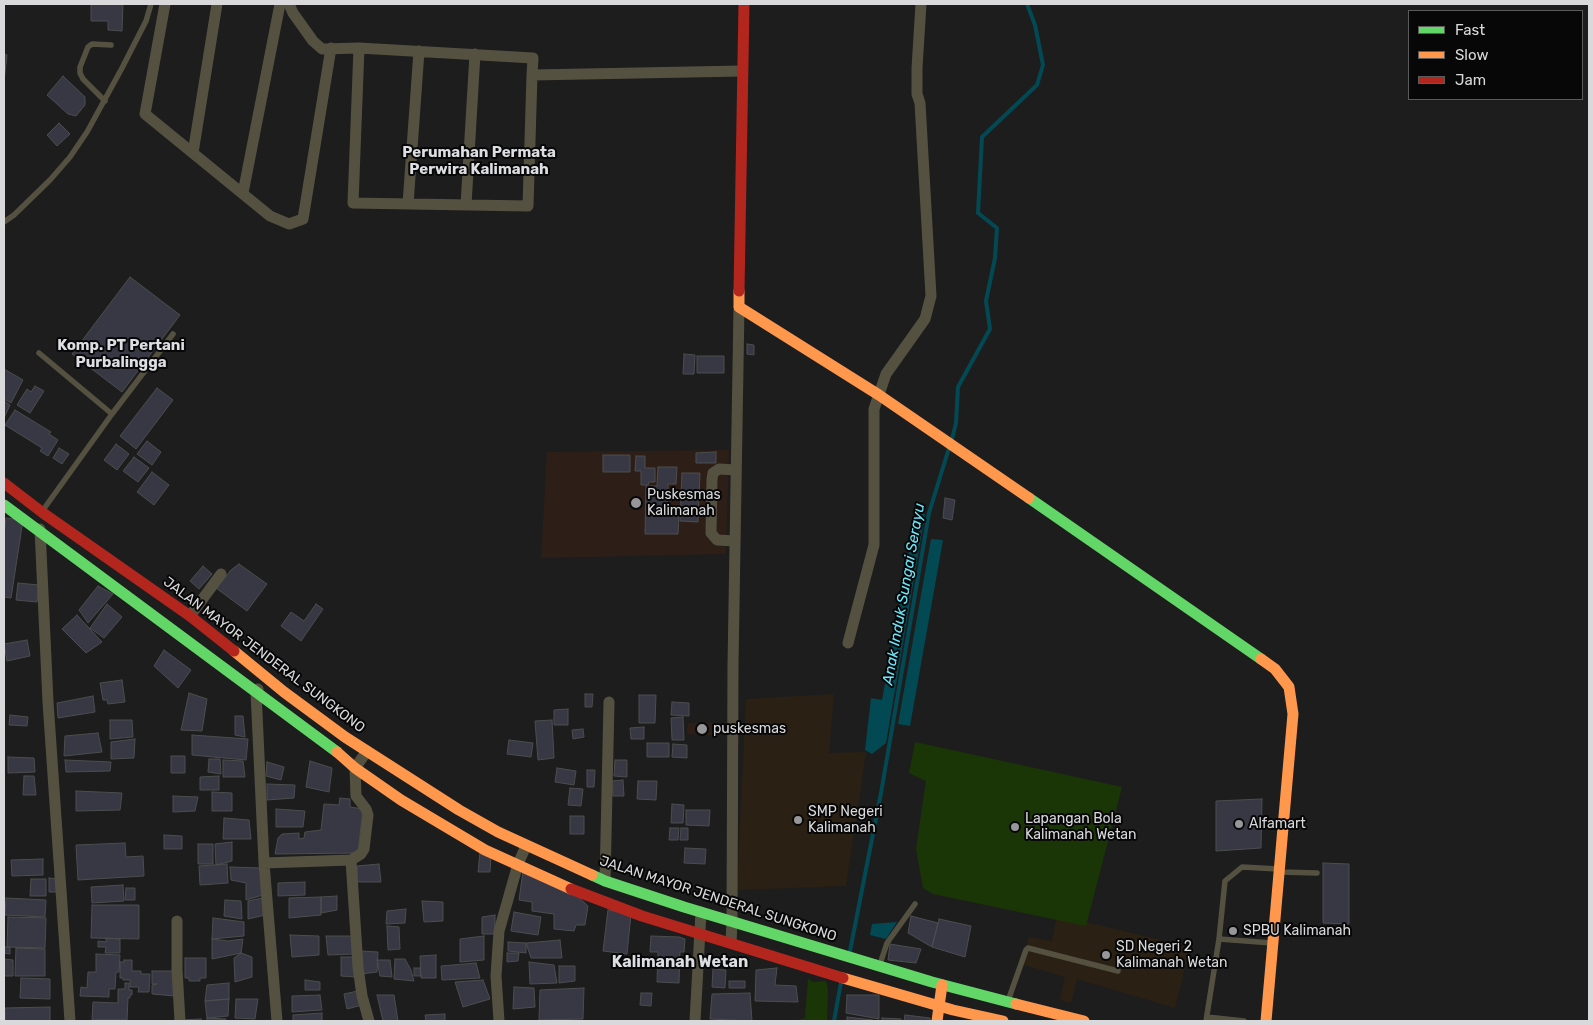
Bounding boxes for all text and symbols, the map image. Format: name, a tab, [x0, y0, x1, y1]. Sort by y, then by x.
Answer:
legend	[1408, 10, 1583, 100]
text: Fast	[1455, 21, 1485, 39]
text: Slow	[1455, 46, 1488, 64]
text: Jam	[1455, 71, 1486, 89]
district label: Perumahan Permata Perwira Kalimanah	[402, 144, 556, 179]
district label: Komp. PT Pertani Purbalingga	[57, 337, 185, 372]
place label: Puskesmas Kalimanah	[647, 487, 721, 520]
marker: Puskesmas Kalimanah	[629, 496, 643, 510]
water label: Anak Induk Sungai Serayu	[879, 502, 929, 686]
street label: JALAN MAYOR JENDERAL SUNGKONO	[160, 574, 368, 736]
place label: puskesmas	[713, 721, 786, 737]
marker: puskesmas	[695, 722, 709, 736]
place label: SMP Negeri Kalimanah	[808, 804, 883, 836]
place label: Lapangan Bola Kalimanah Wetan	[1025, 811, 1137, 844]
marker: SMP Negeri Kalimanah	[792, 814, 804, 826]
place label: Alfamart	[1249, 816, 1306, 832]
marker: Alfamart	[1233, 818, 1245, 830]
marker: Lapangan Bola Kalimanah Wetan	[1009, 821, 1021, 833]
street label: JALAN MAYOR JENDERAL SUNGKONO	[597, 853, 839, 945]
place label: SPBU Kalimanah	[1243, 923, 1351, 939]
marker: SPBU Kalimanah	[1227, 925, 1239, 937]
place label: SD Negeri 2 Kalimanah Wetan	[1116, 939, 1228, 972]
marker: SD Negeri 2 Kalimanah Wetan	[1100, 949, 1112, 961]
district label: Kalimanah Wetan	[612, 952, 748, 972]

